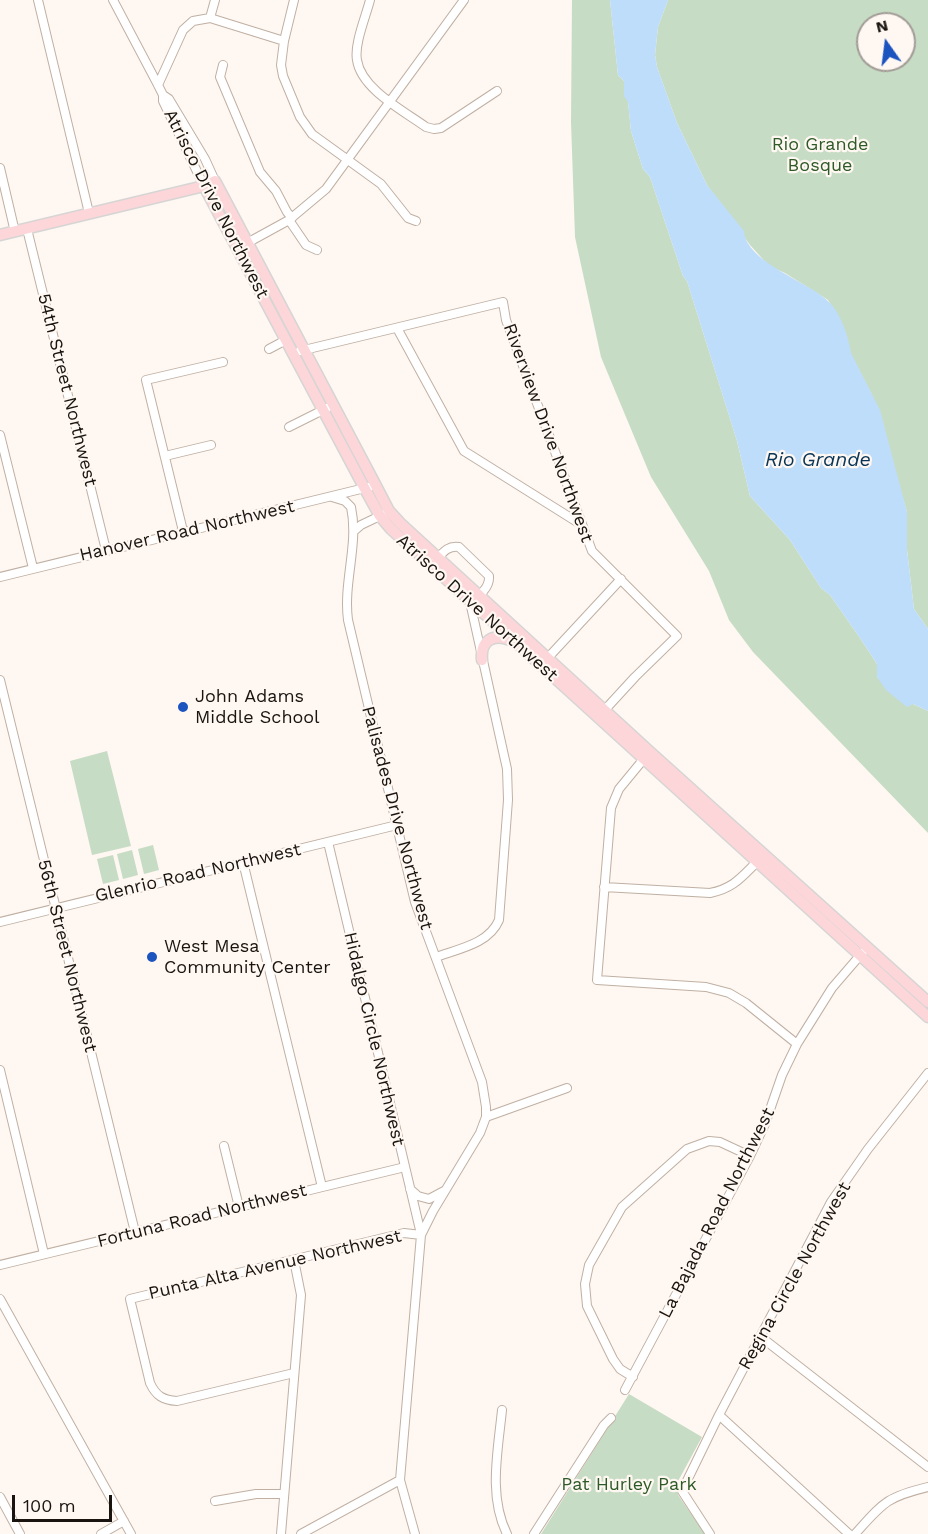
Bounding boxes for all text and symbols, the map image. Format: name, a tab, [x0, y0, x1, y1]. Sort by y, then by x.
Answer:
north arrow	[856, 12, 916, 72]
text: N	[874, 15, 890, 37]
street label: Atrisco Drive Northwest	[159, 106, 273, 302]
park label: Rio Grande Bosque	[772, 134, 868, 176]
street label: 54th Street Northwest	[33, 291, 101, 489]
street label: Riverview Drive Northwest	[498, 321, 598, 545]
water label: Rio Grande	[765, 448, 871, 472]
street label: Hanover Road Northwest	[77, 496, 297, 566]
street label: Atrisco Drive Northwest	[392, 530, 562, 686]
place label: John Adams Middle School	[195, 686, 320, 728]
marker: John Adams Middle School	[176, 700, 190, 714]
street label: Palisades Drive Northwest	[357, 704, 437, 932]
street label: Glenrio Road Northwest	[93, 839, 303, 907]
street label: 56th Street Northwest	[33, 857, 101, 1055]
street label: Hidalgo Circle Northwest	[339, 930, 409, 1148]
place label: West Mesa Community Center	[164, 936, 330, 978]
marker: West Mesa Community Center	[145, 950, 159, 964]
street label: La Bajada Road Northwest	[654, 1104, 780, 1322]
street label: Regina Circle Northwest	[734, 1178, 856, 1374]
street label: Fortuna Road Northwest	[95, 1179, 309, 1253]
street label: Punta Alta Avenue Northwest	[146, 1225, 404, 1305]
park label: Pat Hurley Park	[561, 1474, 697, 1496]
scale bar	[15, 1483, 116, 1521]
text: 100 m	[23, 1495, 76, 1516]

